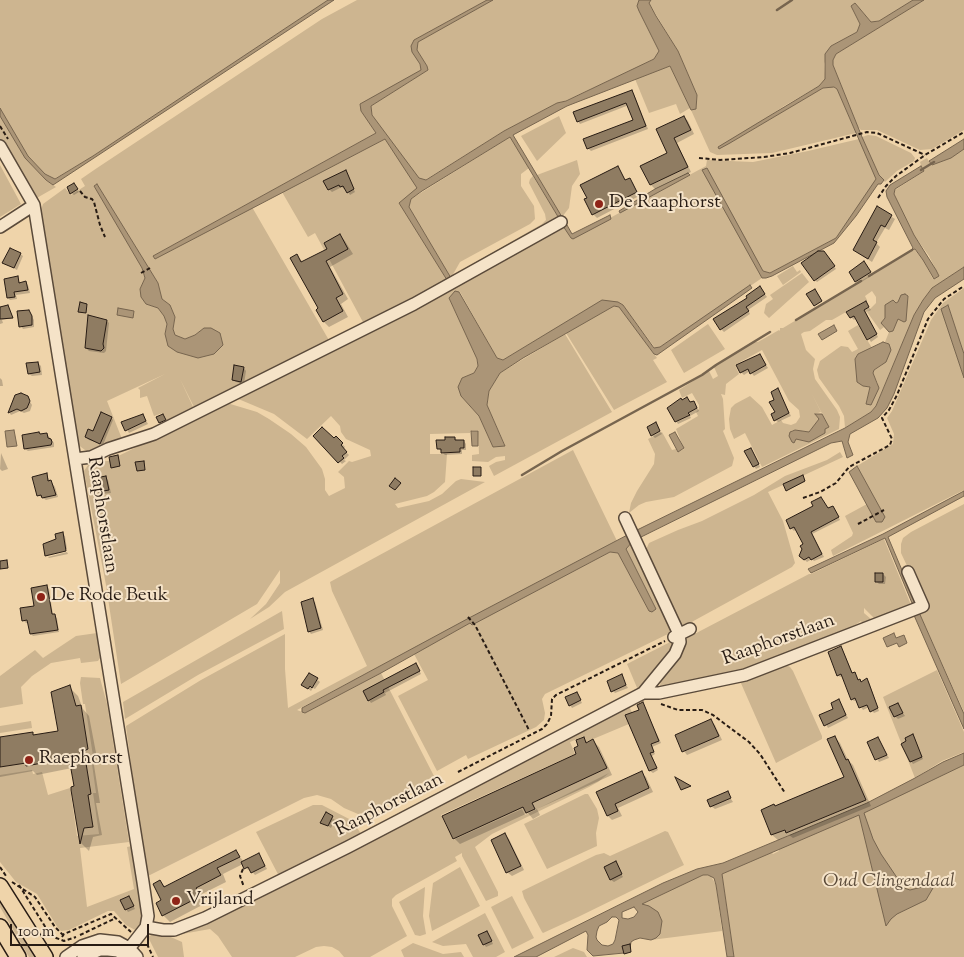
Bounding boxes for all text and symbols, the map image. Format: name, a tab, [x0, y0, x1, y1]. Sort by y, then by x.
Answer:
place label: De Raaphorst	[609, 193, 721, 215]
marker: De Raaphorst	[593, 198, 605, 210]
street label: Raaphorstlaan	[81, 455, 121, 575]
place label: De Rode Beuk	[51, 586, 168, 608]
marker: De Rode Beuk	[35, 591, 47, 603]
street label: Raaphorstlaan	[720, 610, 838, 672]
place label: Raephorst	[39, 749, 123, 771]
marker: Raephorst	[23, 754, 35, 766]
street label: Raaphorstlaan	[332, 769, 448, 843]
park label: Oud Clingendaal	[823, 872, 955, 894]
place label: Vrijland	[186, 890, 254, 912]
marker: Vrijland	[170, 895, 182, 907]
scale bar	[12, 914, 151, 946]
text: 100 m	[18, 922, 54, 943]

